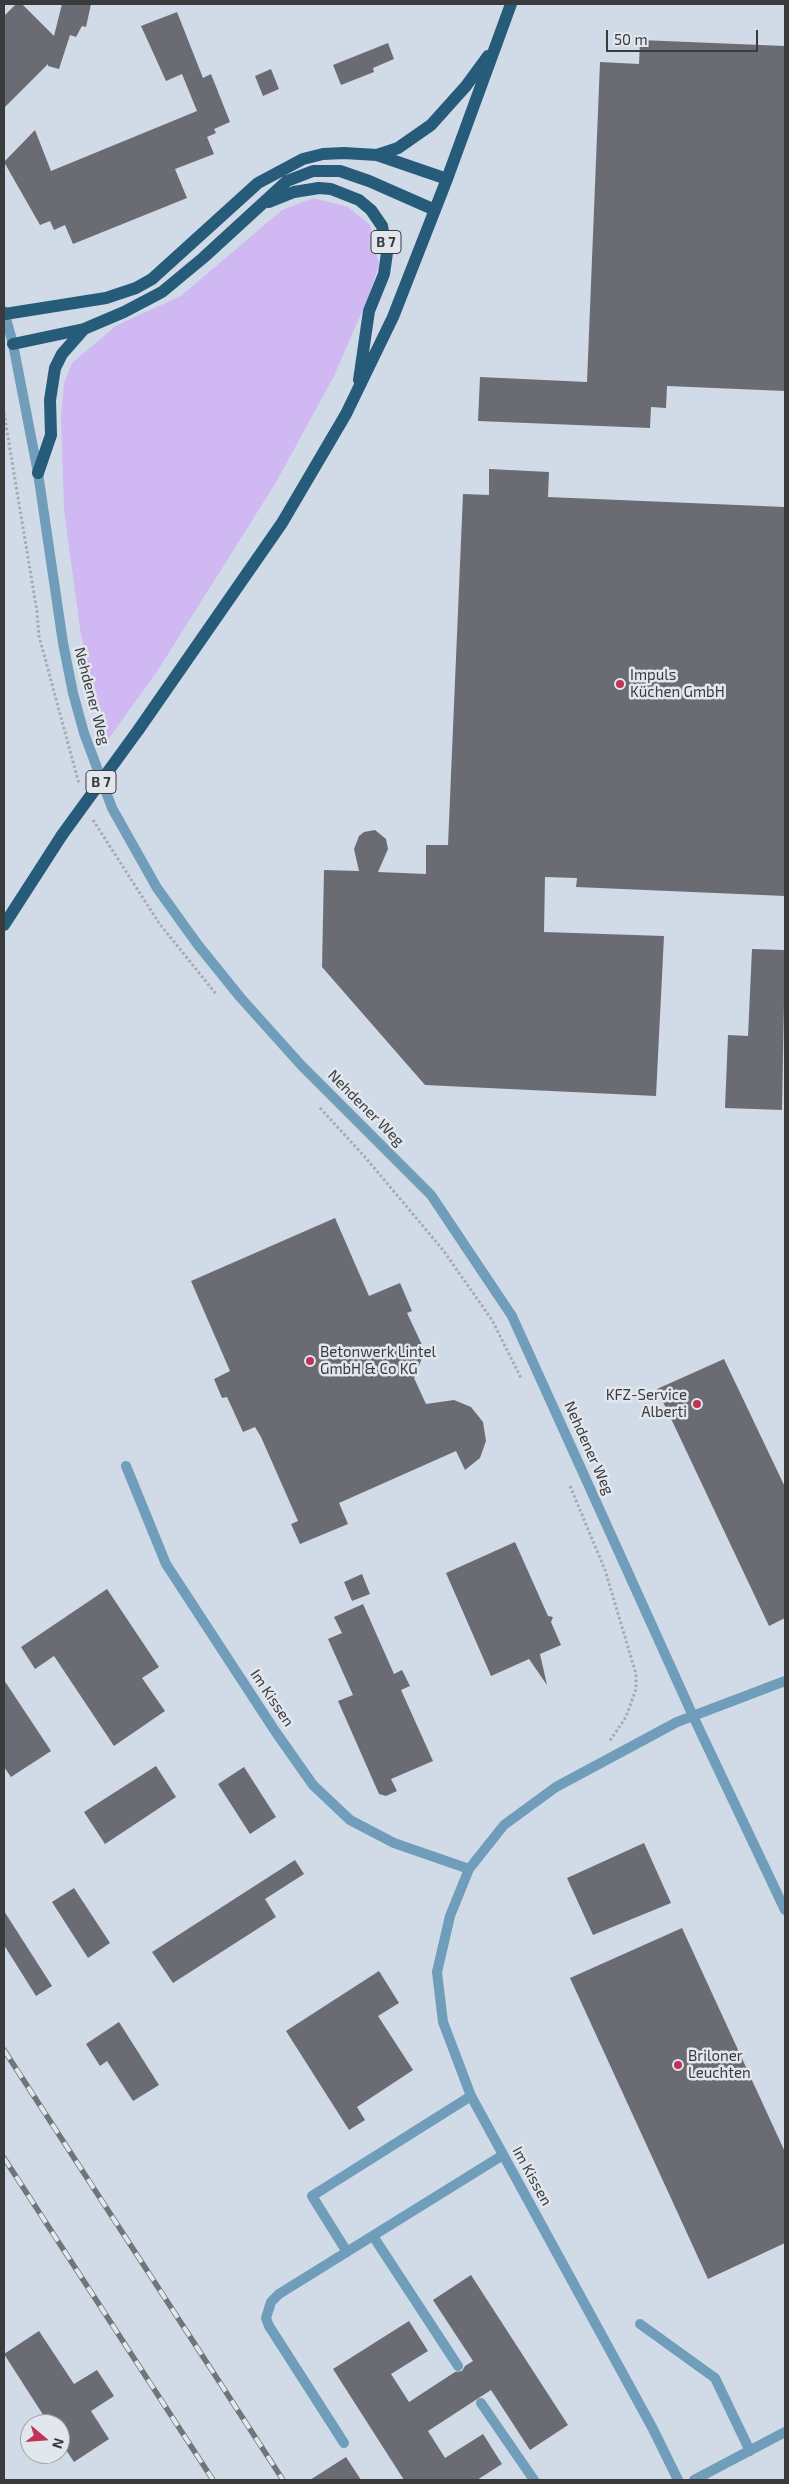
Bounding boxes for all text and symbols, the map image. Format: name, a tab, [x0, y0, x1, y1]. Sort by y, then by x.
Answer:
scale bar	[609, 20, 762, 52]
text: 50 m	[614, 30, 648, 48]
road number: B 7	[371, 230, 401, 253]
street label: Nehdener Weg	[70, 645, 114, 747]
place label: Impuls Küchen GmbH	[630, 666, 725, 701]
marker: Impuls Küchen GmbH	[614, 678, 626, 690]
road number: B 7	[86, 770, 116, 794]
street label: Nehdener Weg	[324, 1066, 408, 1150]
place label: Betonwerk Lintel GmbH & Co KG	[320, 1343, 436, 1378]
marker: Betonwerk Lintel GmbH & Co KG	[304, 1355, 316, 1367]
place label: KFZ-Service Alberti	[606, 1386, 687, 1421]
street label: Nehdener Weg	[560, 1398, 618, 1498]
marker: KFZ-Service Alberti	[691, 1398, 703, 1410]
street label: Im Kissen	[246, 1666, 298, 1730]
place label: Briloner Leuchten	[688, 2047, 751, 2082]
marker: Briloner Leuchten	[672, 2059, 684, 2071]
street label: Im Kissen	[508, 2143, 556, 2209]
north arrow	[20, 2414, 70, 2464]
text: N	[49, 2436, 68, 2451]

